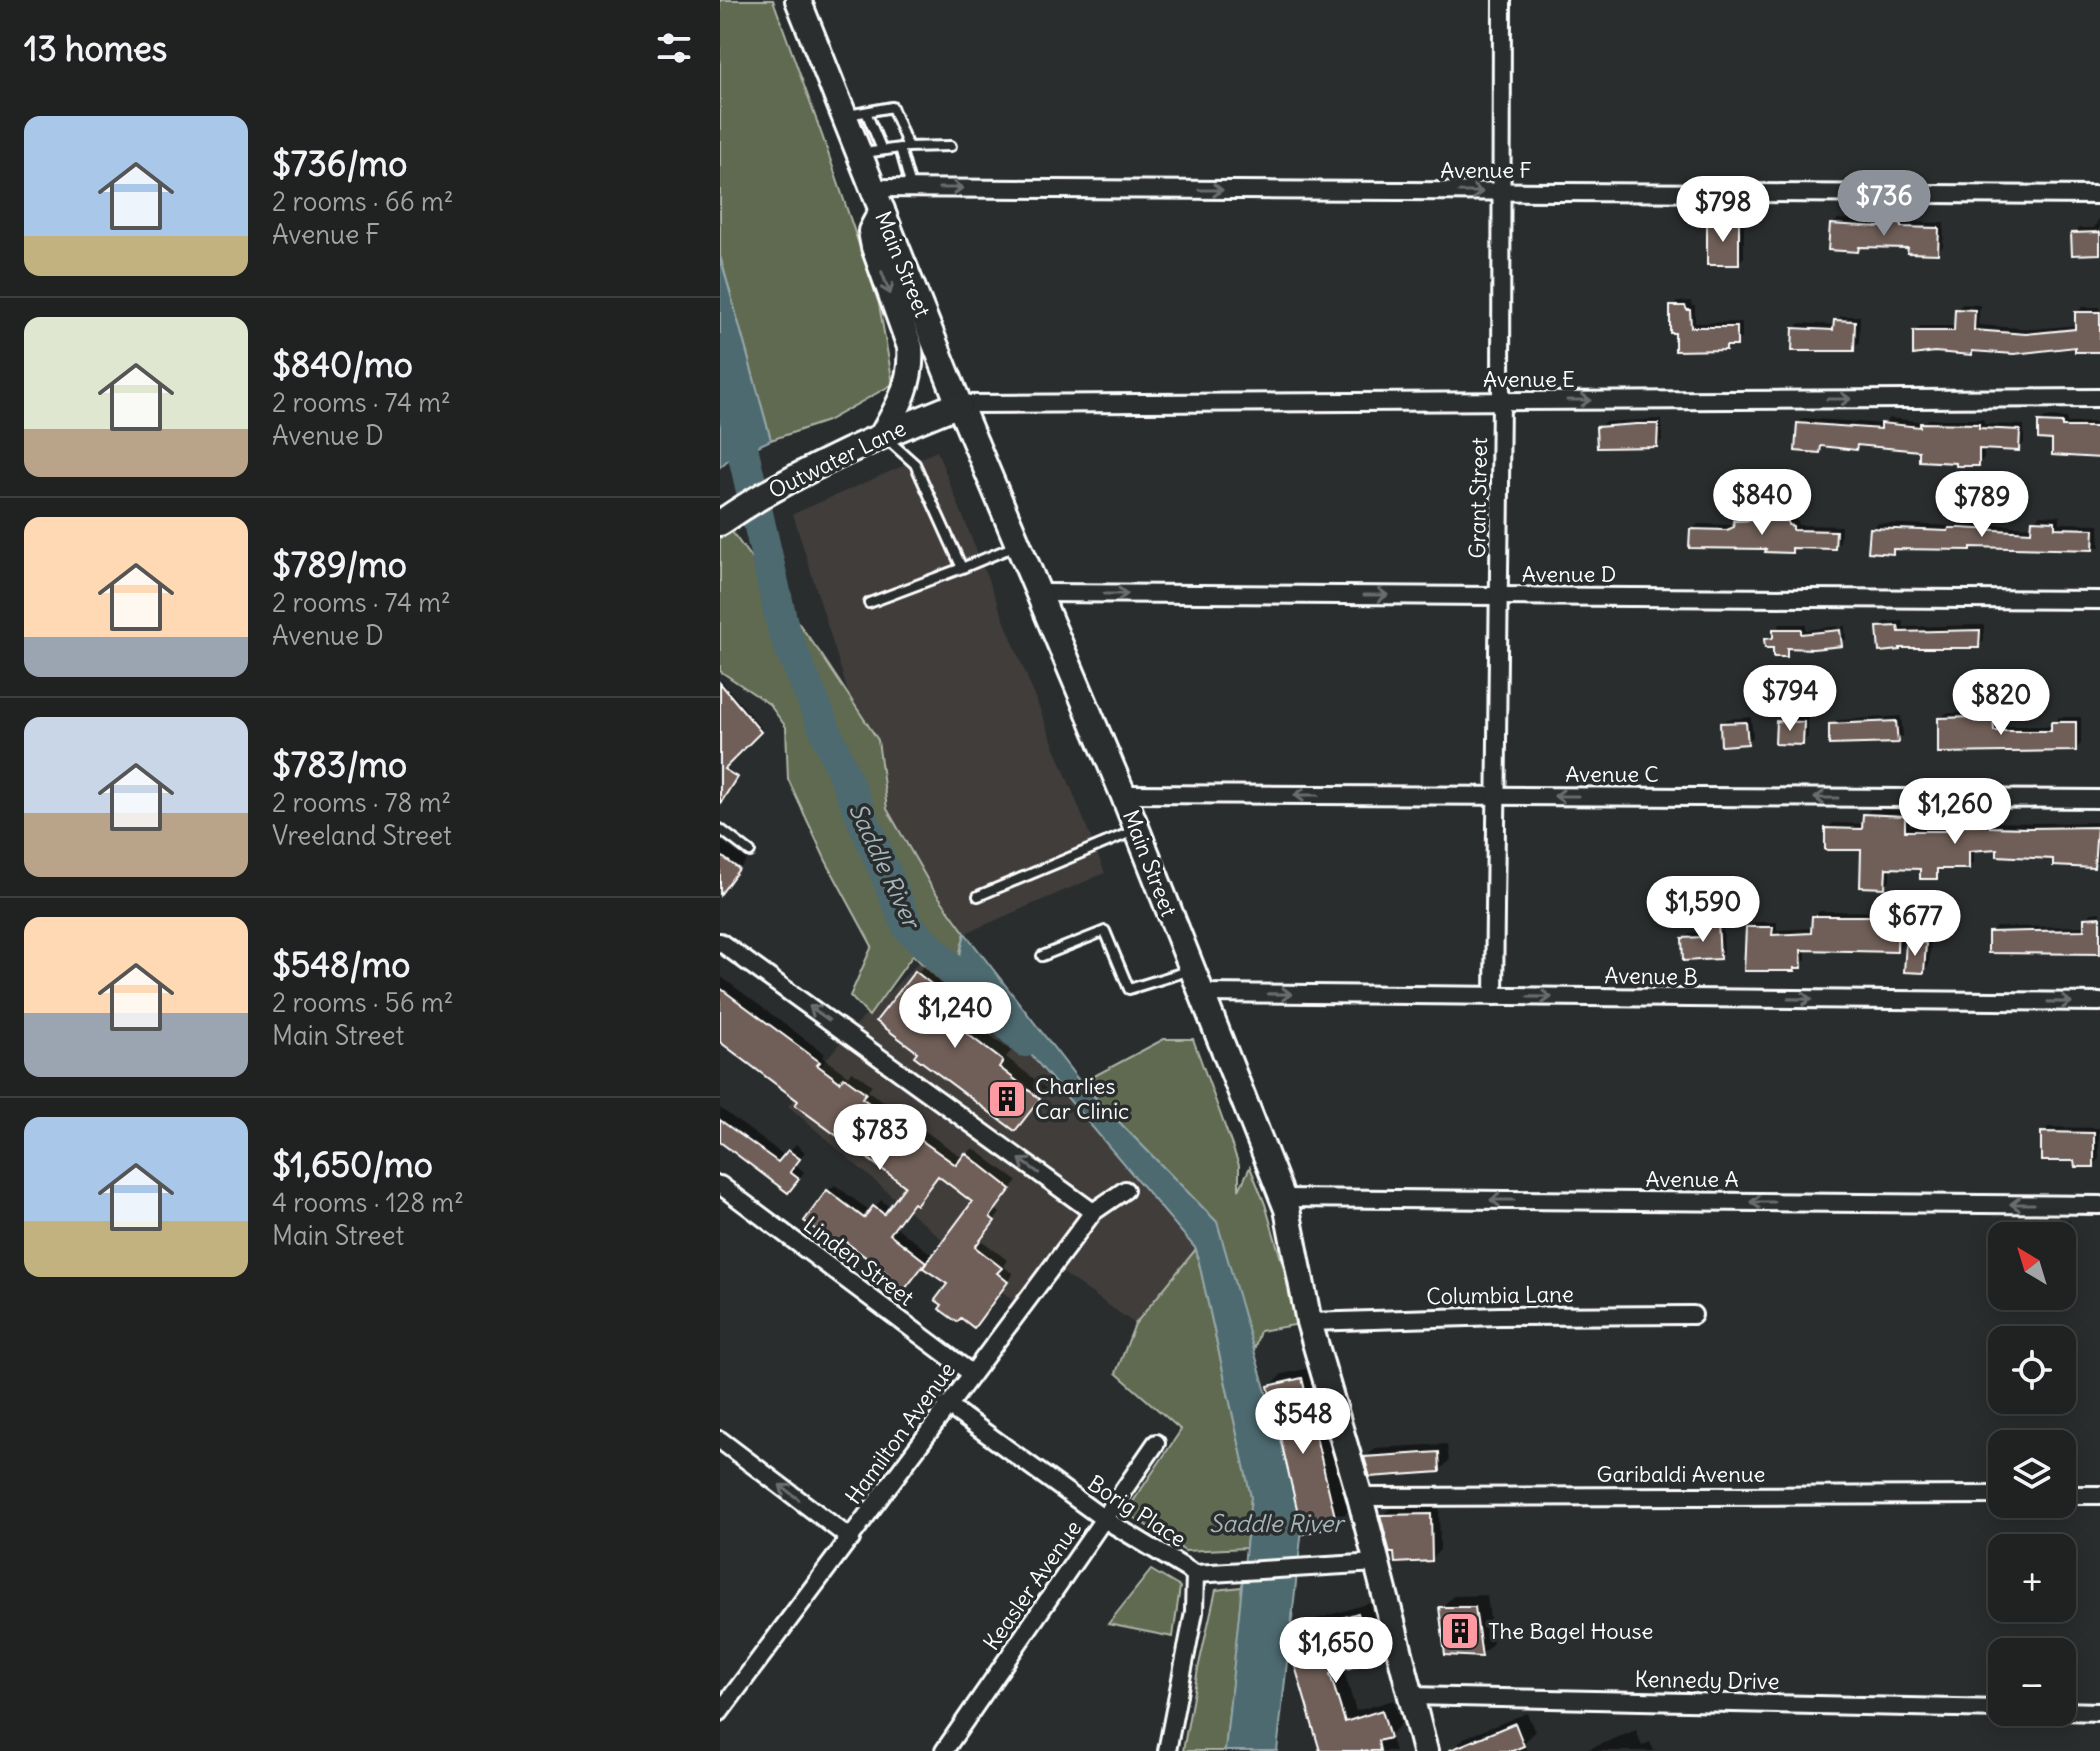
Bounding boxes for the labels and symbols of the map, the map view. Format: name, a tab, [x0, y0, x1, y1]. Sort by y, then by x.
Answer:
street label: Avenue F	[1440, 156, 1532, 184]
pin: $736	[1837, 170, 1931, 238]
pin: $798	[1676, 176, 1770, 244]
one-way arrow	[937, 180, 964, 196]
one-way arrow	[1197, 182, 1224, 198]
one-way arrow	[1457, 184, 1484, 199]
street label: Main Street	[869, 207, 937, 321]
one-way arrow	[880, 270, 894, 295]
street label: Avenue E	[1483, 365, 1575, 393]
one-way arrow	[1825, 391, 1852, 407]
one-way arrow	[1565, 392, 1592, 408]
street label: Outwater Lane	[764, 414, 910, 504]
street label: Grant Street	[1463, 437, 1493, 559]
pin: $840	[1715, 469, 1809, 537]
pin: $789	[1935, 471, 2029, 539]
street label: Avenue D	[1522, 560, 1616, 588]
one-way arrow	[1102, 586, 1129, 602]
one-way arrow	[1362, 587, 1389, 603]
pin: $794	[1743, 665, 1837, 733]
pin: $820	[1954, 669, 2048, 737]
street label: Avenue C	[1565, 760, 1659, 788]
pin: $1,260	[1890, 778, 2020, 846]
one-way arrow	[1293, 787, 1320, 803]
one-way arrow	[1553, 788, 1580, 804]
one-way arrow	[1813, 790, 1840, 805]
water label: Saddle River	[843, 798, 928, 935]
street label: Main Street	[1117, 806, 1183, 920]
pin: $1,590	[1638, 876, 1768, 944]
pin: $677	[1868, 890, 1962, 958]
street label: Avenue B	[1604, 961, 1698, 991]
pin: $1,240	[890, 982, 1020, 1050]
one-way arrow	[1266, 986, 1293, 1002]
one-way arrow	[1526, 989, 1553, 1005]
one-way arrow	[1786, 992, 1813, 1007]
one-way arrow	[2046, 994, 2073, 1010]
one-way arrow	[808, 1005, 830, 1022]
place label: Charlies Car Clinic	[1035, 1072, 1129, 1125]
building icon: Charlies Car Clinic	[986, 1078, 1028, 1120]
pin: $783	[833, 1104, 927, 1172]
one-way arrow	[1019, 1158, 1041, 1174]
street label: Avenue A	[1645, 1165, 1739, 1193]
one-way arrow	[1489, 1192, 1516, 1207]
one-way arrow	[1749, 1194, 1776, 1210]
one-way arrow	[2009, 1196, 2036, 1212]
street label: Linden Street	[798, 1210, 920, 1312]
north arrow	[1988, 1222, 2076, 1310]
street label: Columbia Lane	[1426, 1280, 1574, 1310]
street label: Hamilton Avenue	[839, 1356, 961, 1510]
pin: $548	[1256, 1388, 1350, 1456]
street label: Garibaldi Avenue	[1597, 1460, 1765, 1488]
street label: Borig Place	[1083, 1469, 1191, 1553]
one-way arrow	[778, 1483, 800, 1500]
water label: Saddle River	[1209, 1508, 1346, 1538]
street label: Keasler Avenue	[977, 1515, 1087, 1655]
building icon: The Bagel House	[1439, 1610, 1481, 1652]
pin: $1,650	[1271, 1617, 1401, 1685]
place label: The Bagel House	[1488, 1617, 1653, 1645]
street label: Kennedy Drive	[1634, 1665, 1780, 1695]

